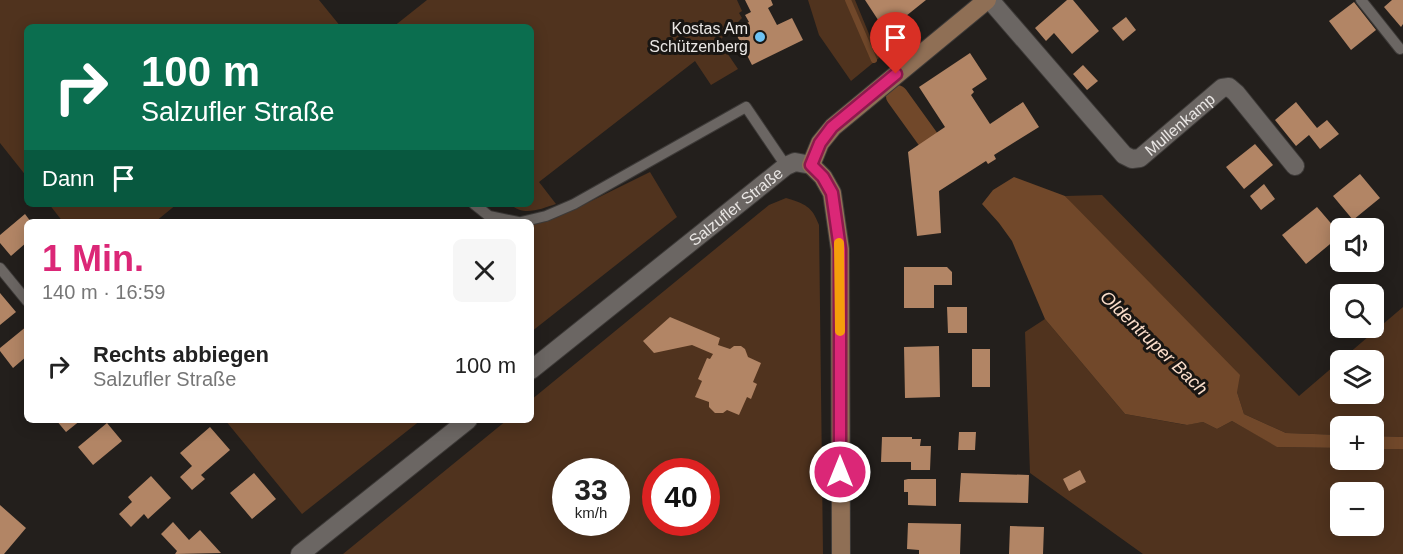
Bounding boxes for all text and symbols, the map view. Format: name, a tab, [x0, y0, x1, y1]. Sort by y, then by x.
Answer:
pin	[870, 12, 921, 74]
place label: Kostas Am Schützenberg	[649, 20, 748, 55]
icon: arrive	[879, 21, 912, 54]
marker: Kostas Am Schützenberg	[753, 30, 767, 44]
icon: right	[42, 48, 120, 126]
text: 100 m	[141, 48, 260, 95]
street label: Mullenkamp	[1142, 90, 1218, 159]
text: Salzufler Straße	[141, 97, 335, 127]
icon: arrive	[107, 162, 140, 195]
street label: Salzufler Straße	[686, 164, 786, 249]
text: Dann	[42, 166, 95, 191]
map controls	[1330, 218, 1384, 536]
button: sound	[1330, 218, 1384, 272]
text: 1 Min.	[42, 238, 144, 279]
button: close	[453, 239, 516, 302]
text: 140 m · 16:59	[42, 281, 165, 303]
button: search	[1330, 284, 1384, 338]
water label: Oldentruper Bach	[1096, 287, 1212, 399]
text: Rechts abbiegen	[93, 342, 269, 367]
icon: right	[42, 350, 75, 383]
button: layers	[1330, 350, 1384, 404]
text: 100 m	[455, 353, 516, 378]
text: Salzufler Straße	[93, 368, 236, 390]
button: +	[1330, 416, 1384, 470]
position arrow	[808, 440, 872, 504]
speed limit sign: 40	[642, 458, 720, 536]
text: 33	[574, 473, 608, 506]
button: −	[1330, 482, 1384, 536]
text: km/h	[575, 504, 607, 521]

